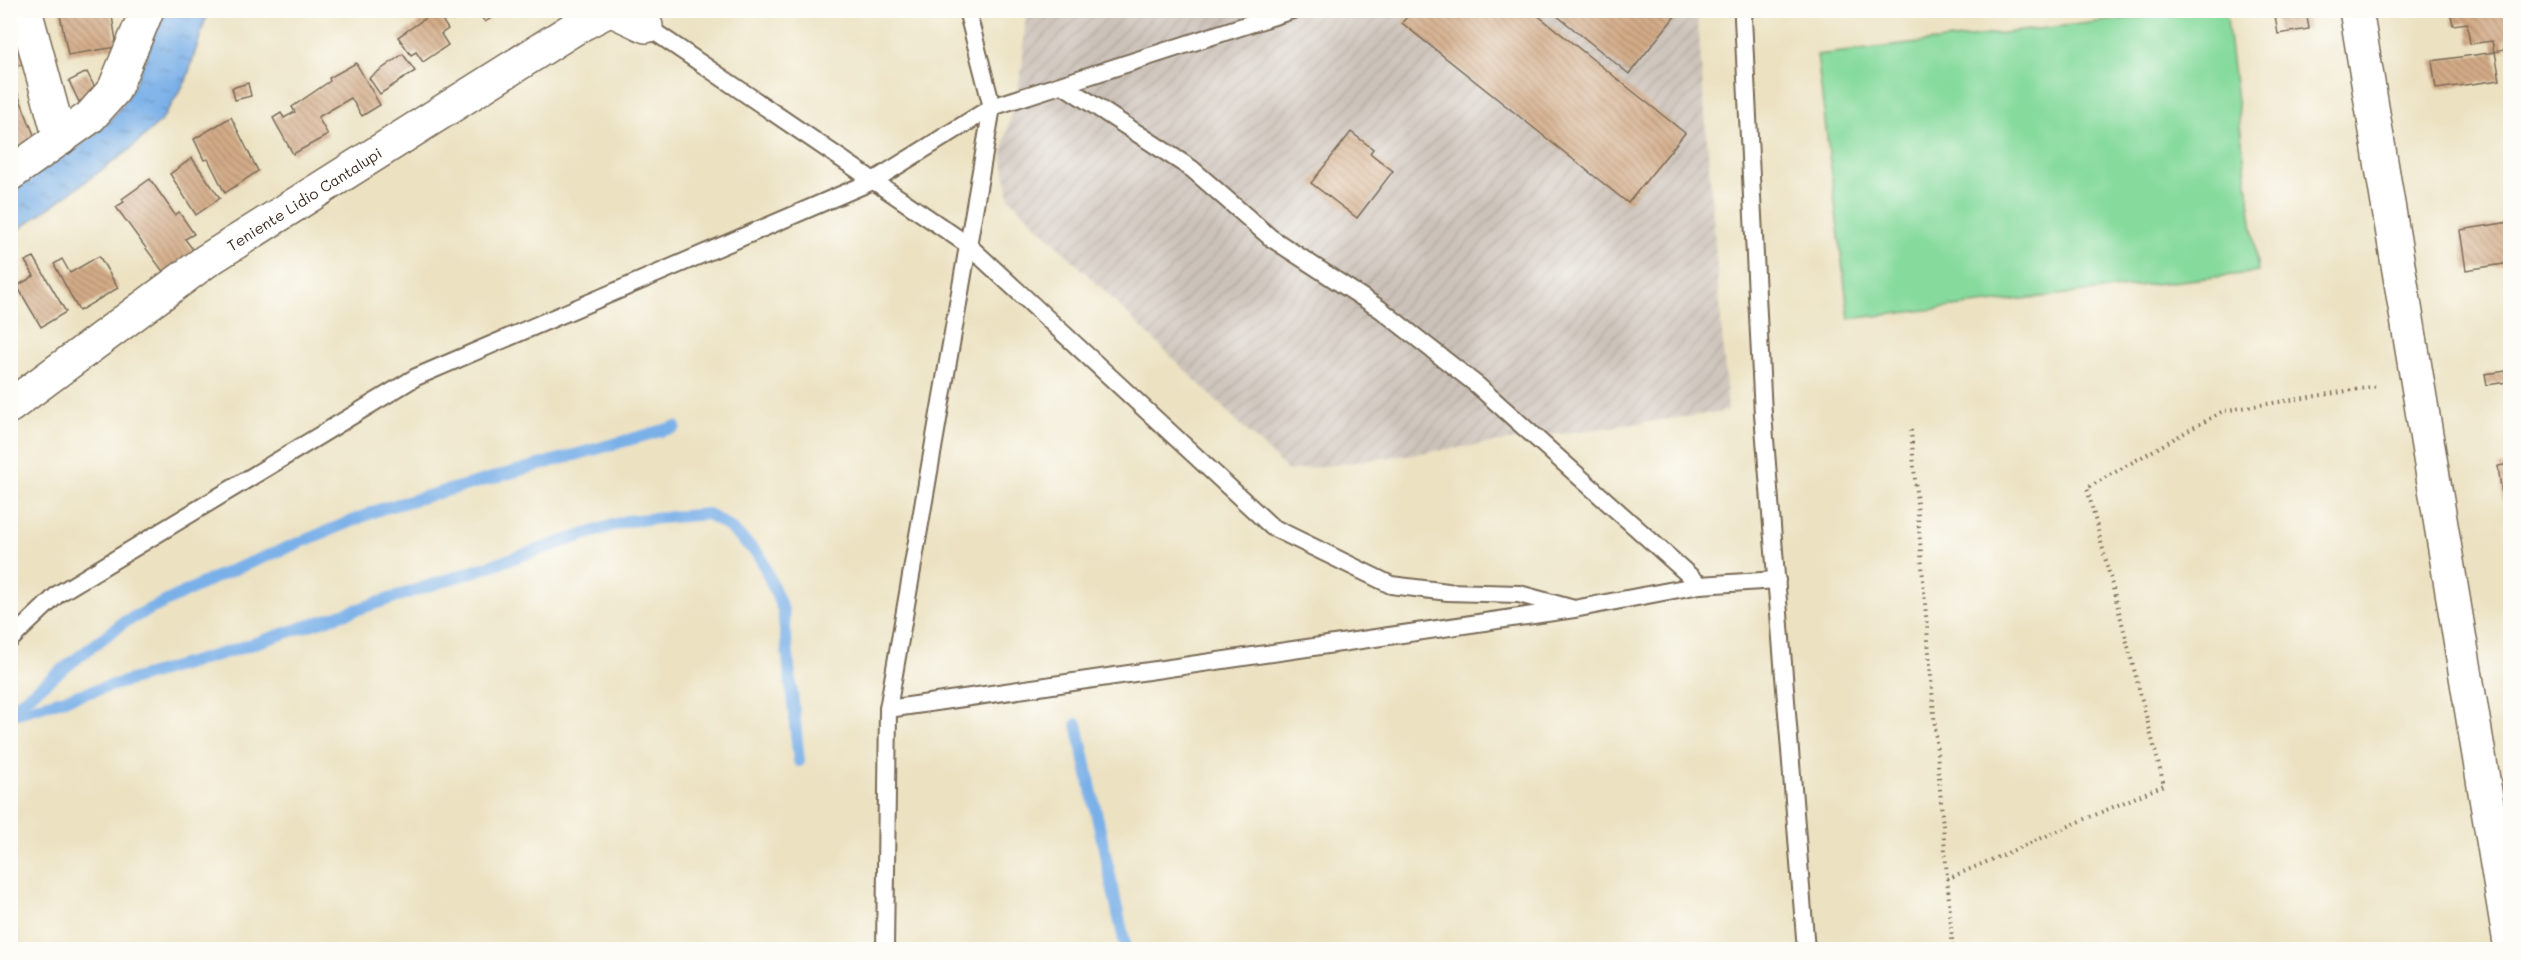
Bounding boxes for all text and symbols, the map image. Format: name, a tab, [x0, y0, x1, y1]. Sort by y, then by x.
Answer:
street label: Teniente Lidio Cantalupi	[223, 143, 385, 255]

